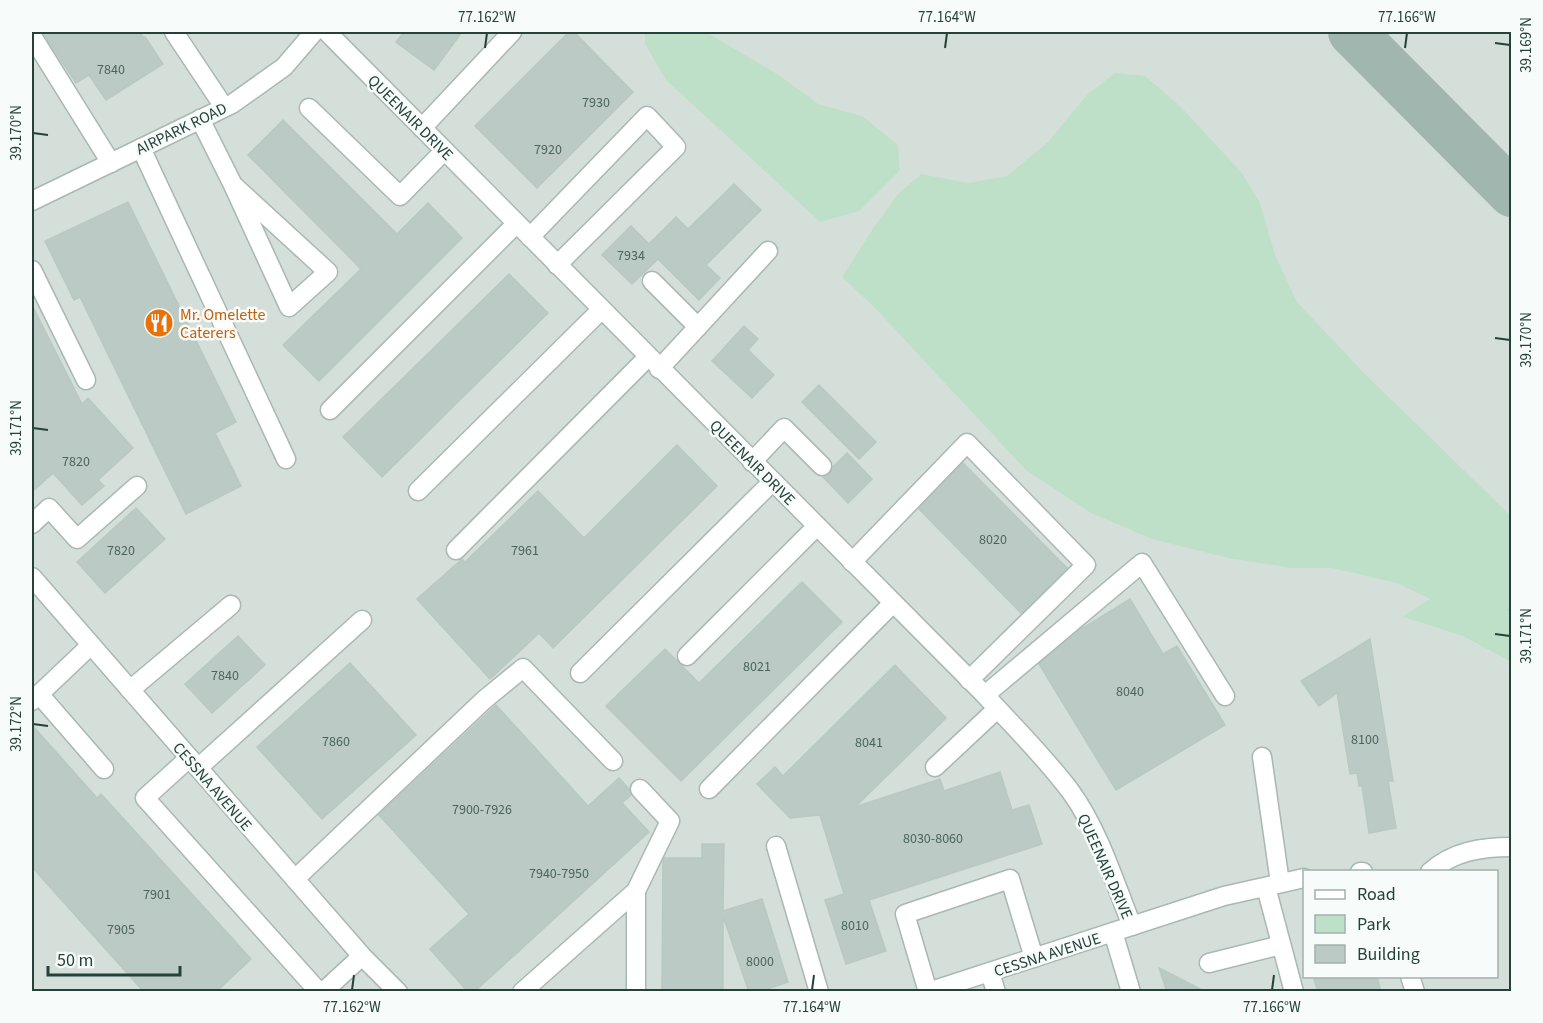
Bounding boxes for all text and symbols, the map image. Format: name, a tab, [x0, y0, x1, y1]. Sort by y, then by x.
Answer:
text: 77.162°W	[458, 7, 516, 28]
text: 77.164°W	[918, 7, 976, 28]
text: 77.166°W	[1378, 7, 1436, 28]
text: 39.169°N	[1516, 17, 1537, 73]
house number: 7840	[97, 60, 125, 80]
street label: QUEENAIR DRIVE	[362, 70, 458, 166]
house number: 7930	[582, 93, 610, 113]
street label: AIRPARK ROAD	[132, 97, 231, 160]
text: 39.170°N	[6, 105, 27, 161]
house number: 7920	[534, 140, 562, 160]
house number: 7934	[617, 246, 645, 266]
place label: Mr. Omelette Caterers	[180, 304, 265, 344]
restaurant icon: Mr. Omelette Caterers	[143, 307, 175, 339]
text: 39.170°N	[1516, 312, 1537, 368]
text: 39.171°N	[6, 400, 27, 456]
street label: QUEENAIR DRIVE	[704, 415, 800, 511]
house number: 7820	[62, 452, 90, 472]
house number: 8020	[979, 530, 1007, 550]
house number: 7820	[107, 541, 135, 561]
house number: 7961	[511, 541, 539, 561]
text: 39.171°N	[1516, 608, 1537, 664]
house number: 8021	[743, 657, 771, 677]
house number: 7840	[211, 666, 239, 686]
house number: 8040	[1116, 682, 1144, 702]
text: 39.172°N	[6, 696, 27, 752]
house number: 8100	[1351, 730, 1379, 750]
house number: 7860	[322, 732, 350, 752]
house number: 8041	[855, 733, 883, 753]
street label: CESSNA AVENUE	[168, 738, 257, 836]
house number: 7900-7926	[452, 800, 512, 820]
street label: QUEENAIR DRIVE	[1072, 810, 1138, 923]
house number: 8030-8060	[903, 829, 963, 849]
house number: 7940-7950	[529, 864, 589, 884]
legend	[1303, 870, 1498, 978]
text: Road	[1357, 882, 1396, 907]
house number: 7901	[143, 885, 171, 905]
text: Park	[1357, 912, 1391, 937]
house number: 8010	[841, 916, 869, 936]
house number: 7905	[107, 920, 135, 940]
street label: CESSNA AVENUE	[991, 927, 1103, 983]
scale bar	[48, 939, 180, 977]
text: Building	[1357, 942, 1420, 967]
text: 50 m	[57, 948, 93, 973]
house number: 8000	[746, 952, 774, 972]
text: 77.162°W	[323, 997, 381, 1018]
text: 77.164°W	[783, 997, 841, 1018]
text: 77.166°W	[1243, 997, 1301, 1018]

